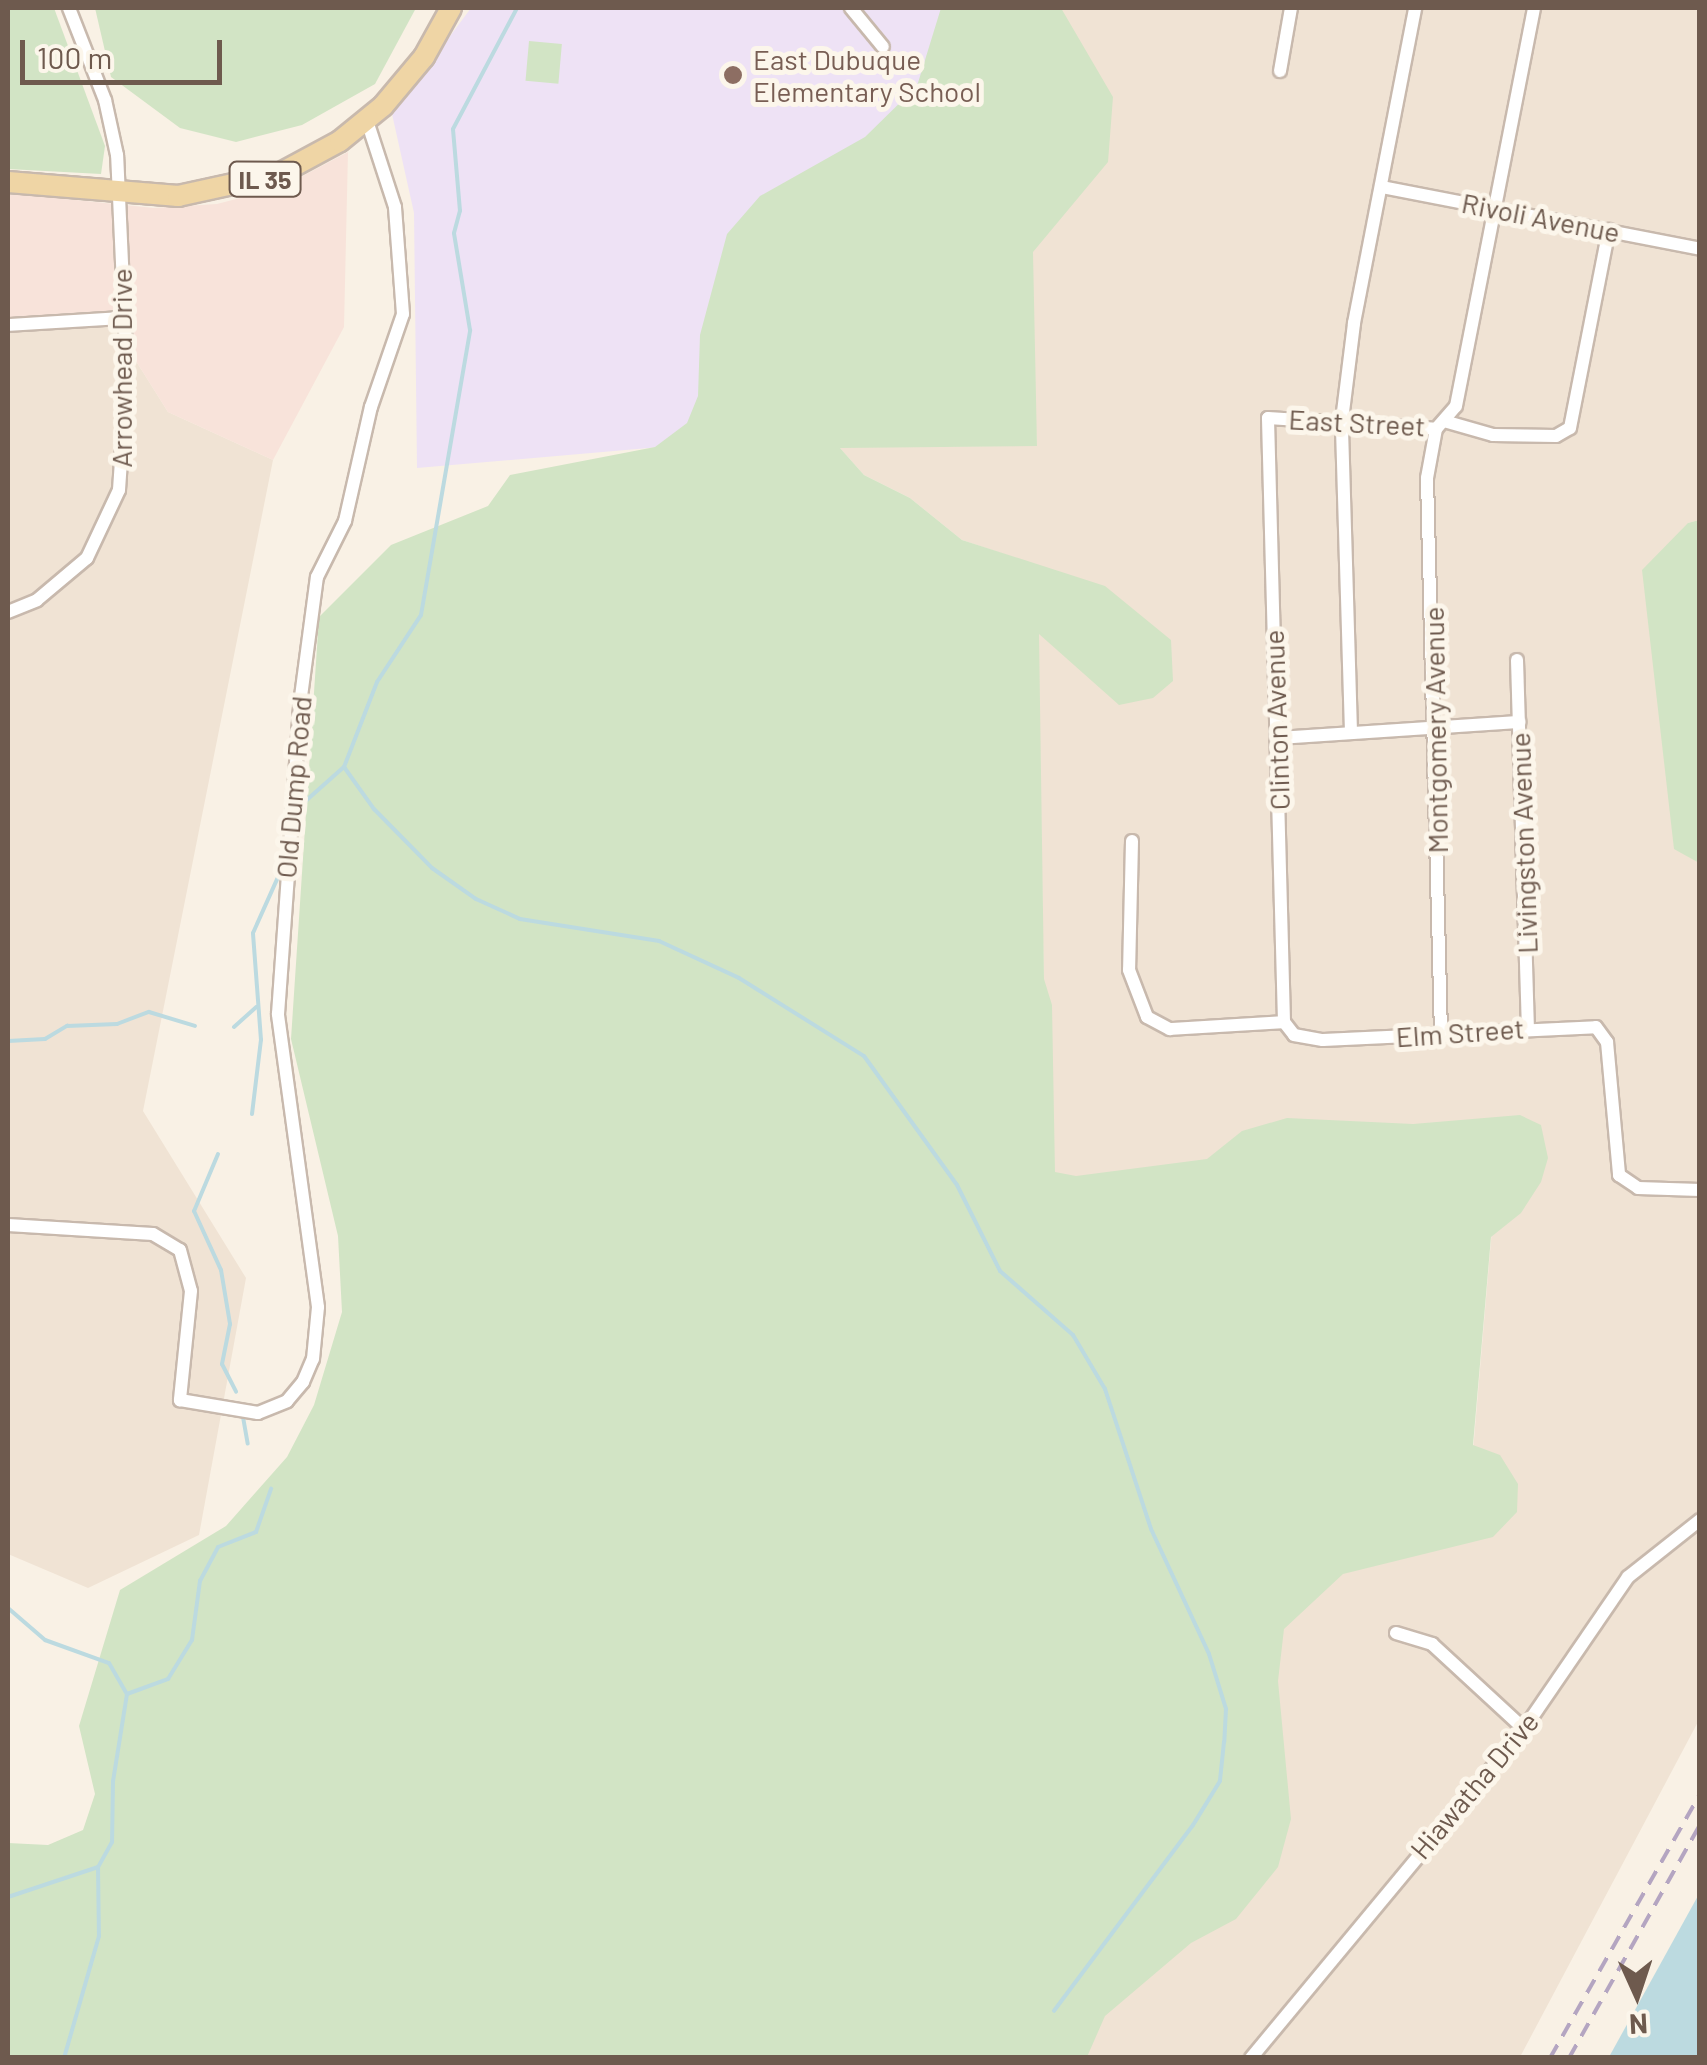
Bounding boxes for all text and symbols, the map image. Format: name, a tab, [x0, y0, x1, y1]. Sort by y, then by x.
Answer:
scale bar	[25, 20, 228, 82]
text: 100 m	[37, 39, 112, 75]
place label: East Dubuque Elementary School	[753, 42, 981, 108]
marker: East Dubuque Elementary School	[722, 64, 744, 86]
road number: IL 35	[228, 159, 302, 199]
street label: Rivoli Avenue	[1459, 185, 1623, 249]
street label: Arrowhead Drive	[104, 268, 138, 468]
street label: East Street	[1288, 402, 1426, 442]
street label: Montgomery Avenue	[1416, 606, 1454, 854]
street label: Clinton Avenue	[1256, 629, 1296, 811]
street label: Old Dump Road	[268, 694, 318, 880]
street label: Livingston Avenue	[1502, 732, 1544, 954]
street label: Elm Street	[1395, 1011, 1525, 1053]
street label: Hiawatha Drive	[1403, 1705, 1545, 1865]
north arrow	[1587, 1945, 1687, 2045]
text: N	[1628, 2007, 1649, 2042]

